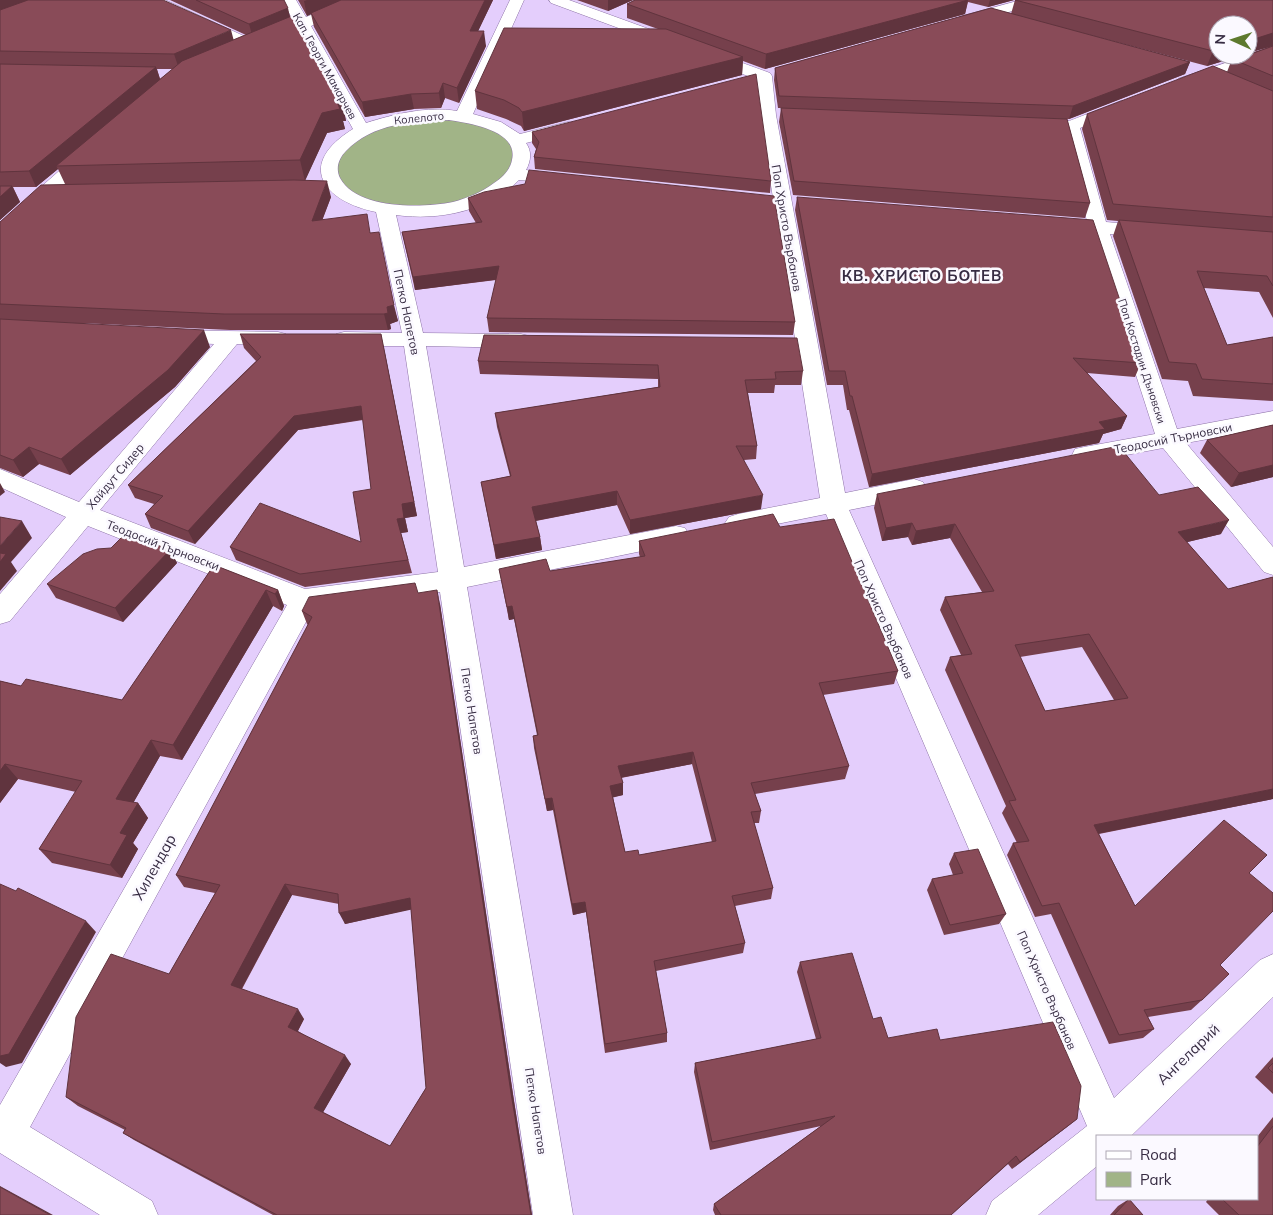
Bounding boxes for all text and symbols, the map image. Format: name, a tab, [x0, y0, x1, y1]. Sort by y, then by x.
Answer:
street label: Кап. Георги Мамарчев	[290, 10, 360, 122]
north arrow	[1208, 15, 1258, 65]
text: N	[1211, 34, 1229, 45]
street label: Колелото	[393, 108, 445, 128]
street label: Поп Христо Върбанов	[768, 163, 806, 293]
district label: КВ. ХРИСТО БОТЕВ	[842, 266, 1002, 285]
street label: Петко Напетов	[391, 268, 423, 357]
street label: Поп Костадин Дъновски	[1115, 297, 1169, 425]
street label: Теодосий Търновски	[1113, 419, 1233, 457]
street label: Хайдут Сидер	[83, 440, 147, 512]
street label: Теодосий Търновски	[104, 516, 222, 574]
street label: Поп Христо Върбанов	[851, 557, 917, 681]
street label: Петко Напетов	[458, 667, 486, 756]
street label: Хилендар	[128, 831, 180, 903]
street label: Поп Христо Върбанов	[1014, 928, 1080, 1052]
street label: Ангеларий	[1153, 1019, 1223, 1089]
street label: Петко Напетов	[522, 1067, 550, 1156]
legend	[1096, 1135, 1258, 1200]
text: Road	[1140, 1145, 1177, 1164]
text: Park	[1140, 1170, 1172, 1189]

